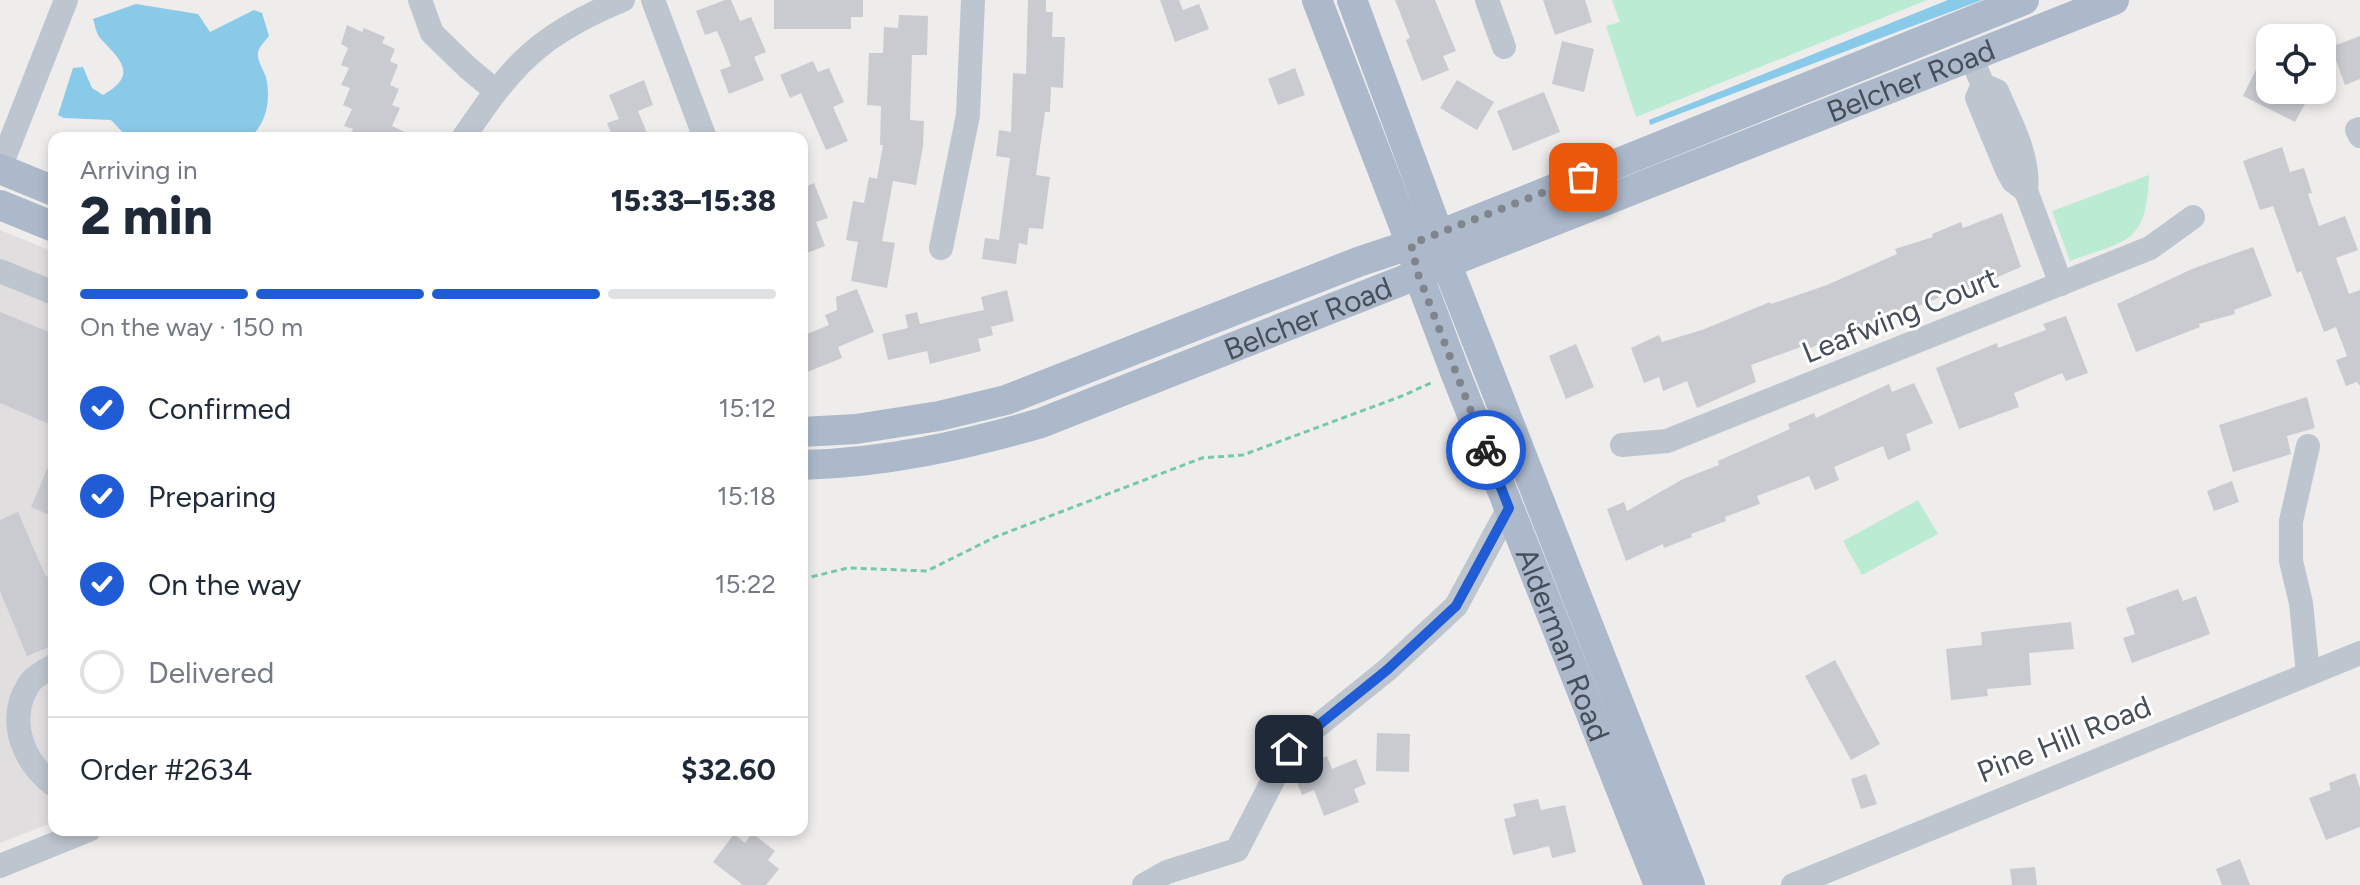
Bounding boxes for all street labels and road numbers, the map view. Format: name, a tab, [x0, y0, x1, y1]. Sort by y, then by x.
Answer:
street label: Belcher Road	[1821, 30, 2000, 130]
street label: Leafwing Court	[1797, 259, 2003, 371]
street label: Belcher Road	[1218, 268, 1397, 368]
street label: Alderman Road	[1508, 542, 1618, 746]
street label: Pine Hill Road	[1972, 687, 2156, 791]

